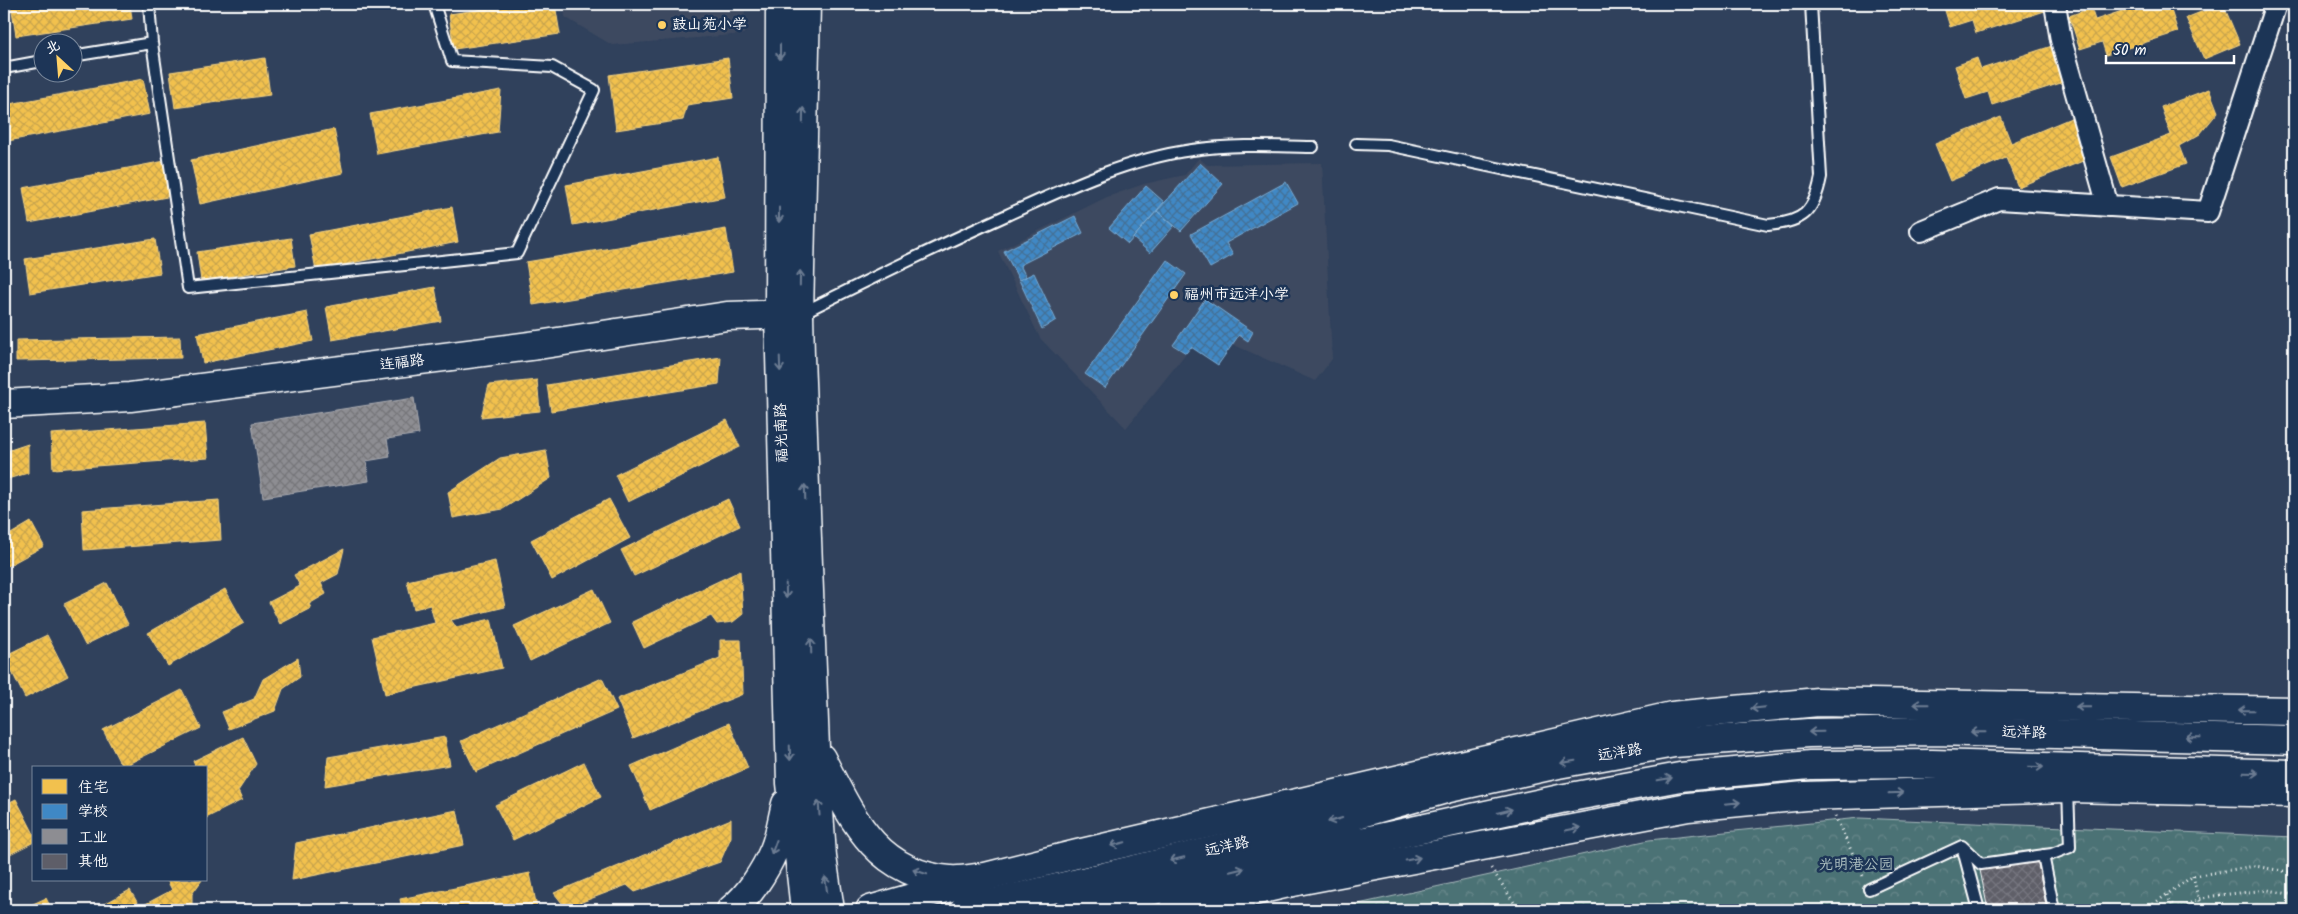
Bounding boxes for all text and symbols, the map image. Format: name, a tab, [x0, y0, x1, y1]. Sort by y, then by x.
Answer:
place label: 鼓山苑小学	[672, 13, 747, 37]
marker: 鼓山苑小学	[656, 19, 668, 31]
north arrow	[32, 32, 82, 82]
scale bar	[2106, 32, 2233, 64]
text: 北	[42, 34, 64, 60]
text: 50 m	[2113, 39, 2147, 63]
one-way arrow	[775, 44, 785, 60]
one-way arrow	[799, 107, 808, 123]
one-way arrow	[774, 206, 784, 223]
one-way arrow	[795, 270, 804, 286]
place label: 福州市远洋小学	[1184, 283, 1289, 307]
marker: 福州市远洋小学	[1168, 289, 1180, 301]
street label: 连福路	[378, 348, 426, 378]
one-way arrow	[775, 355, 785, 371]
street label: 福光南路	[769, 403, 795, 463]
one-way arrow	[801, 485, 810, 501]
one-way arrow	[781, 582, 791, 599]
one-way arrow	[807, 638, 816, 654]
one-way arrow	[1913, 699, 1929, 709]
one-way arrow	[2075, 702, 2091, 711]
one-way arrow	[1751, 703, 1767, 713]
one-way arrow	[2238, 705, 2254, 714]
street label: 远洋路	[2001, 721, 2047, 745]
one-way arrow	[1970, 727, 1986, 737]
one-way arrow	[1808, 728, 1824, 737]
one-way arrow	[2185, 733, 2201, 742]
street label: 远洋路	[1596, 737, 1644, 769]
one-way arrow	[786, 745, 795, 761]
one-way arrow	[1560, 758, 1576, 768]
one-way arrow	[2028, 762, 2044, 772]
legend	[32, 766, 208, 882]
one-way arrow	[2243, 768, 2259, 777]
one-way arrow	[1656, 774, 1672, 784]
text: 住宅	[78, 776, 108, 800]
one-way arrow	[1887, 788, 1903, 798]
one-way arrow	[1725, 798, 1741, 808]
text: 学校	[78, 800, 108, 824]
one-way arrow	[815, 800, 824, 816]
one-way arrow	[1497, 806, 1513, 815]
one-way arrow	[1327, 816, 1343, 826]
one-way arrow	[1565, 823, 1581, 833]
text: 工业	[78, 826, 108, 850]
street label: 远洋路	[1202, 830, 1252, 864]
one-way arrow	[769, 839, 778, 854]
one-way arrow	[1111, 840, 1127, 849]
text: 其他	[78, 850, 108, 874]
one-way arrow	[1405, 853, 1421, 863]
park label: 光明港公园	[1818, 853, 1894, 877]
one-way arrow	[1169, 855, 1185, 864]
one-way arrow	[1228, 865, 1244, 874]
one-way arrow	[912, 867, 928, 877]
one-way arrow	[820, 876, 830, 892]

